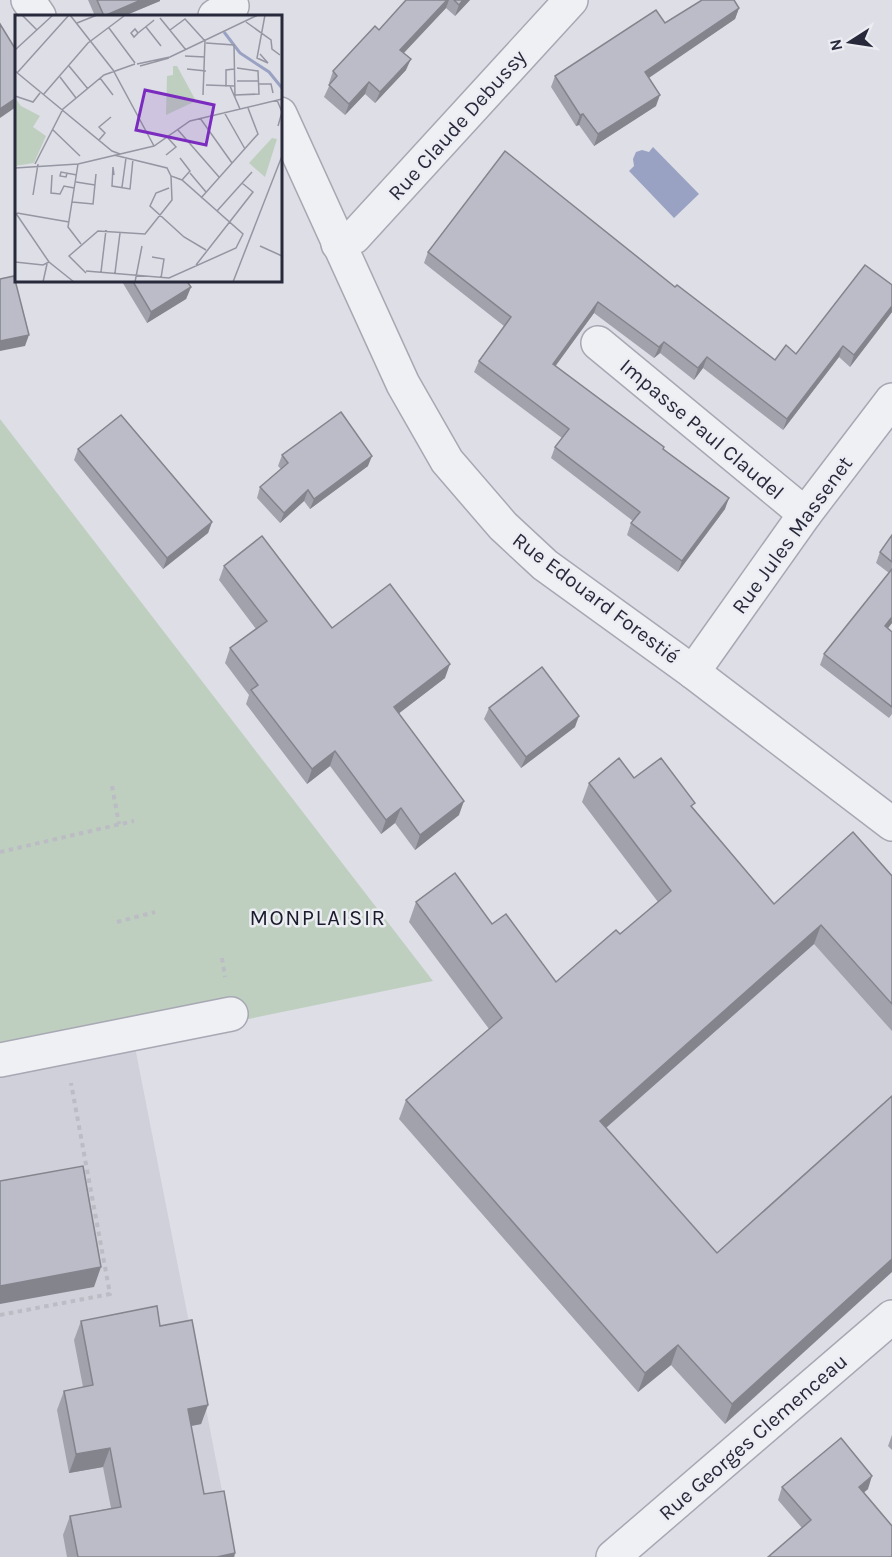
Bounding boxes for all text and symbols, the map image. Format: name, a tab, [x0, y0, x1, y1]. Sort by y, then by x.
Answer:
north arrow	[820, 12, 880, 72]
inset map	[15, 15, 282, 282]
text: N	[825, 37, 846, 53]
street label: Rue Claude Debussy	[383, 45, 531, 205]
street label: Impasse Paul Claudel	[615, 354, 789, 504]
street label: Rue Jules Massenet	[727, 452, 857, 618]
street label: Rue Edouard Forestié	[508, 527, 684, 669]
district label: MONPLAISIR	[249, 905, 387, 931]
street label: Rue Georges Clemenceau	[654, 1349, 852, 1525]

